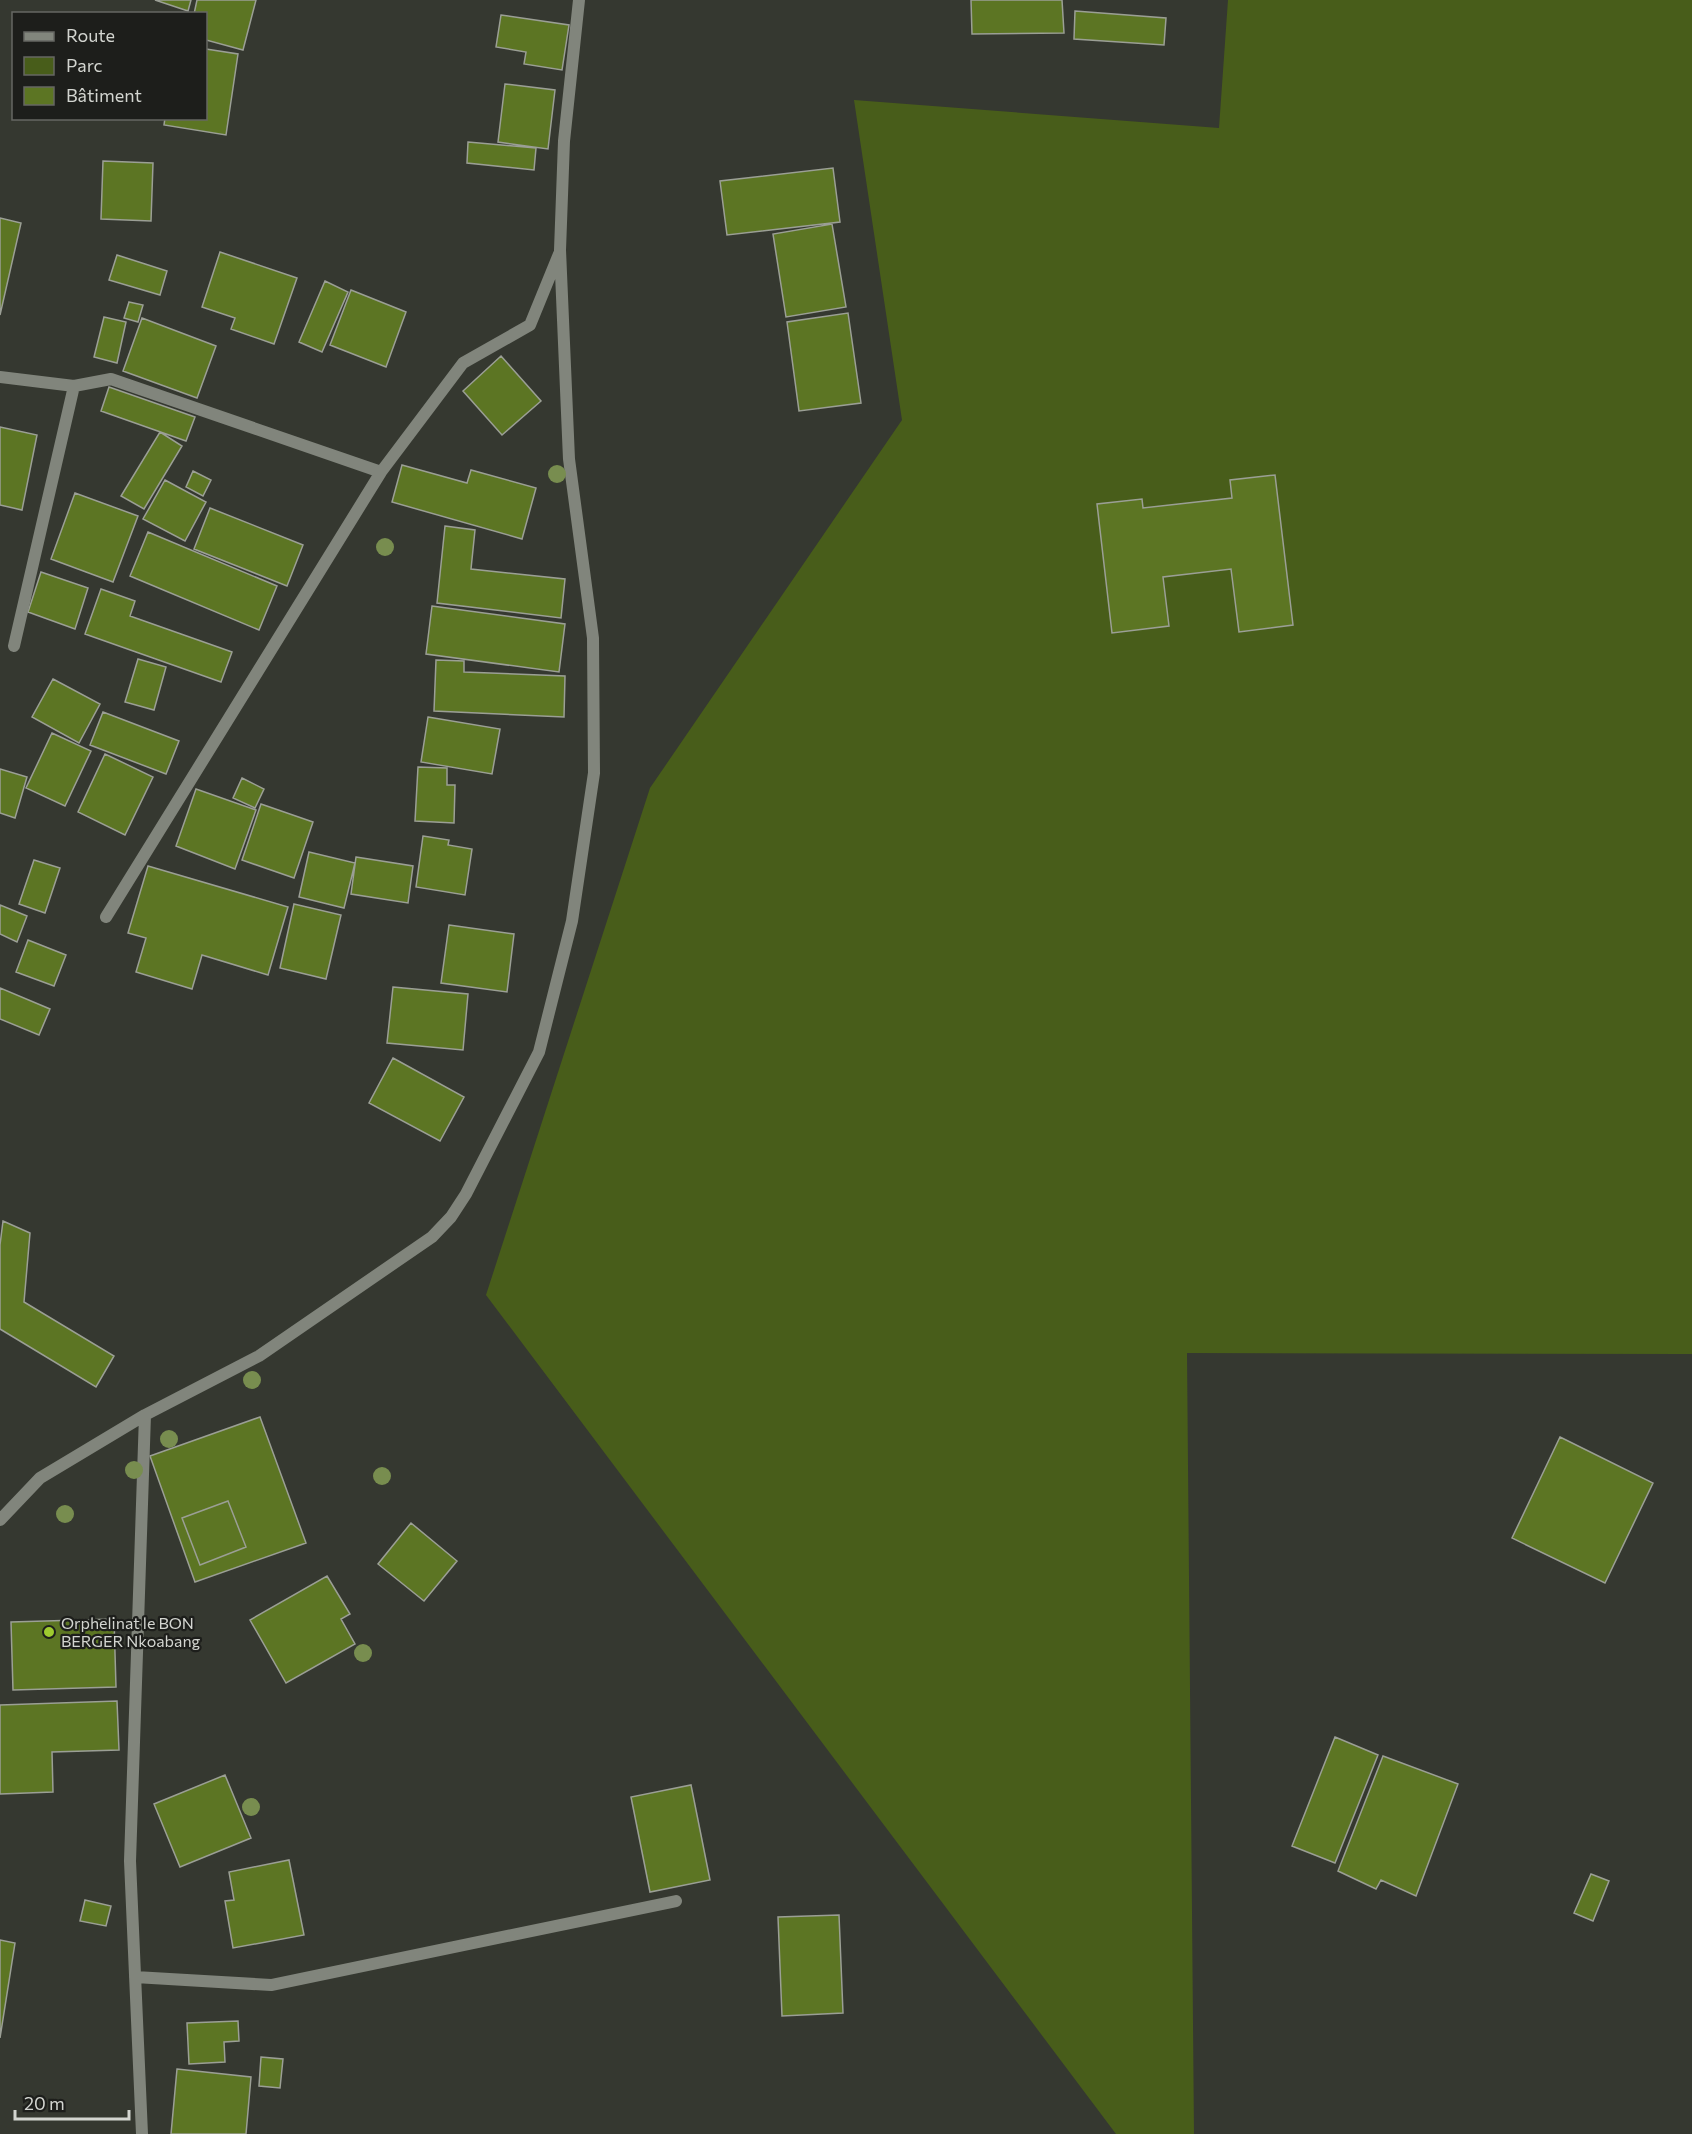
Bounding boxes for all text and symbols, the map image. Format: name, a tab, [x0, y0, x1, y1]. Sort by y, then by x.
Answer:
legend	[12, 12, 207, 120]
text: Route	[66, 24, 115, 46]
text: Parc	[66, 54, 103, 76]
text: Bâtiment	[66, 84, 142, 106]
place label: Orphelinat le BON BERGER Nkoabang	[61, 1613, 201, 1650]
marker: Orphelinat le BON BERGER Nkoabang	[42, 1625, 56, 1639]
scale bar	[15, 2083, 129, 2121]
text: 20 m	[24, 2092, 65, 2114]

